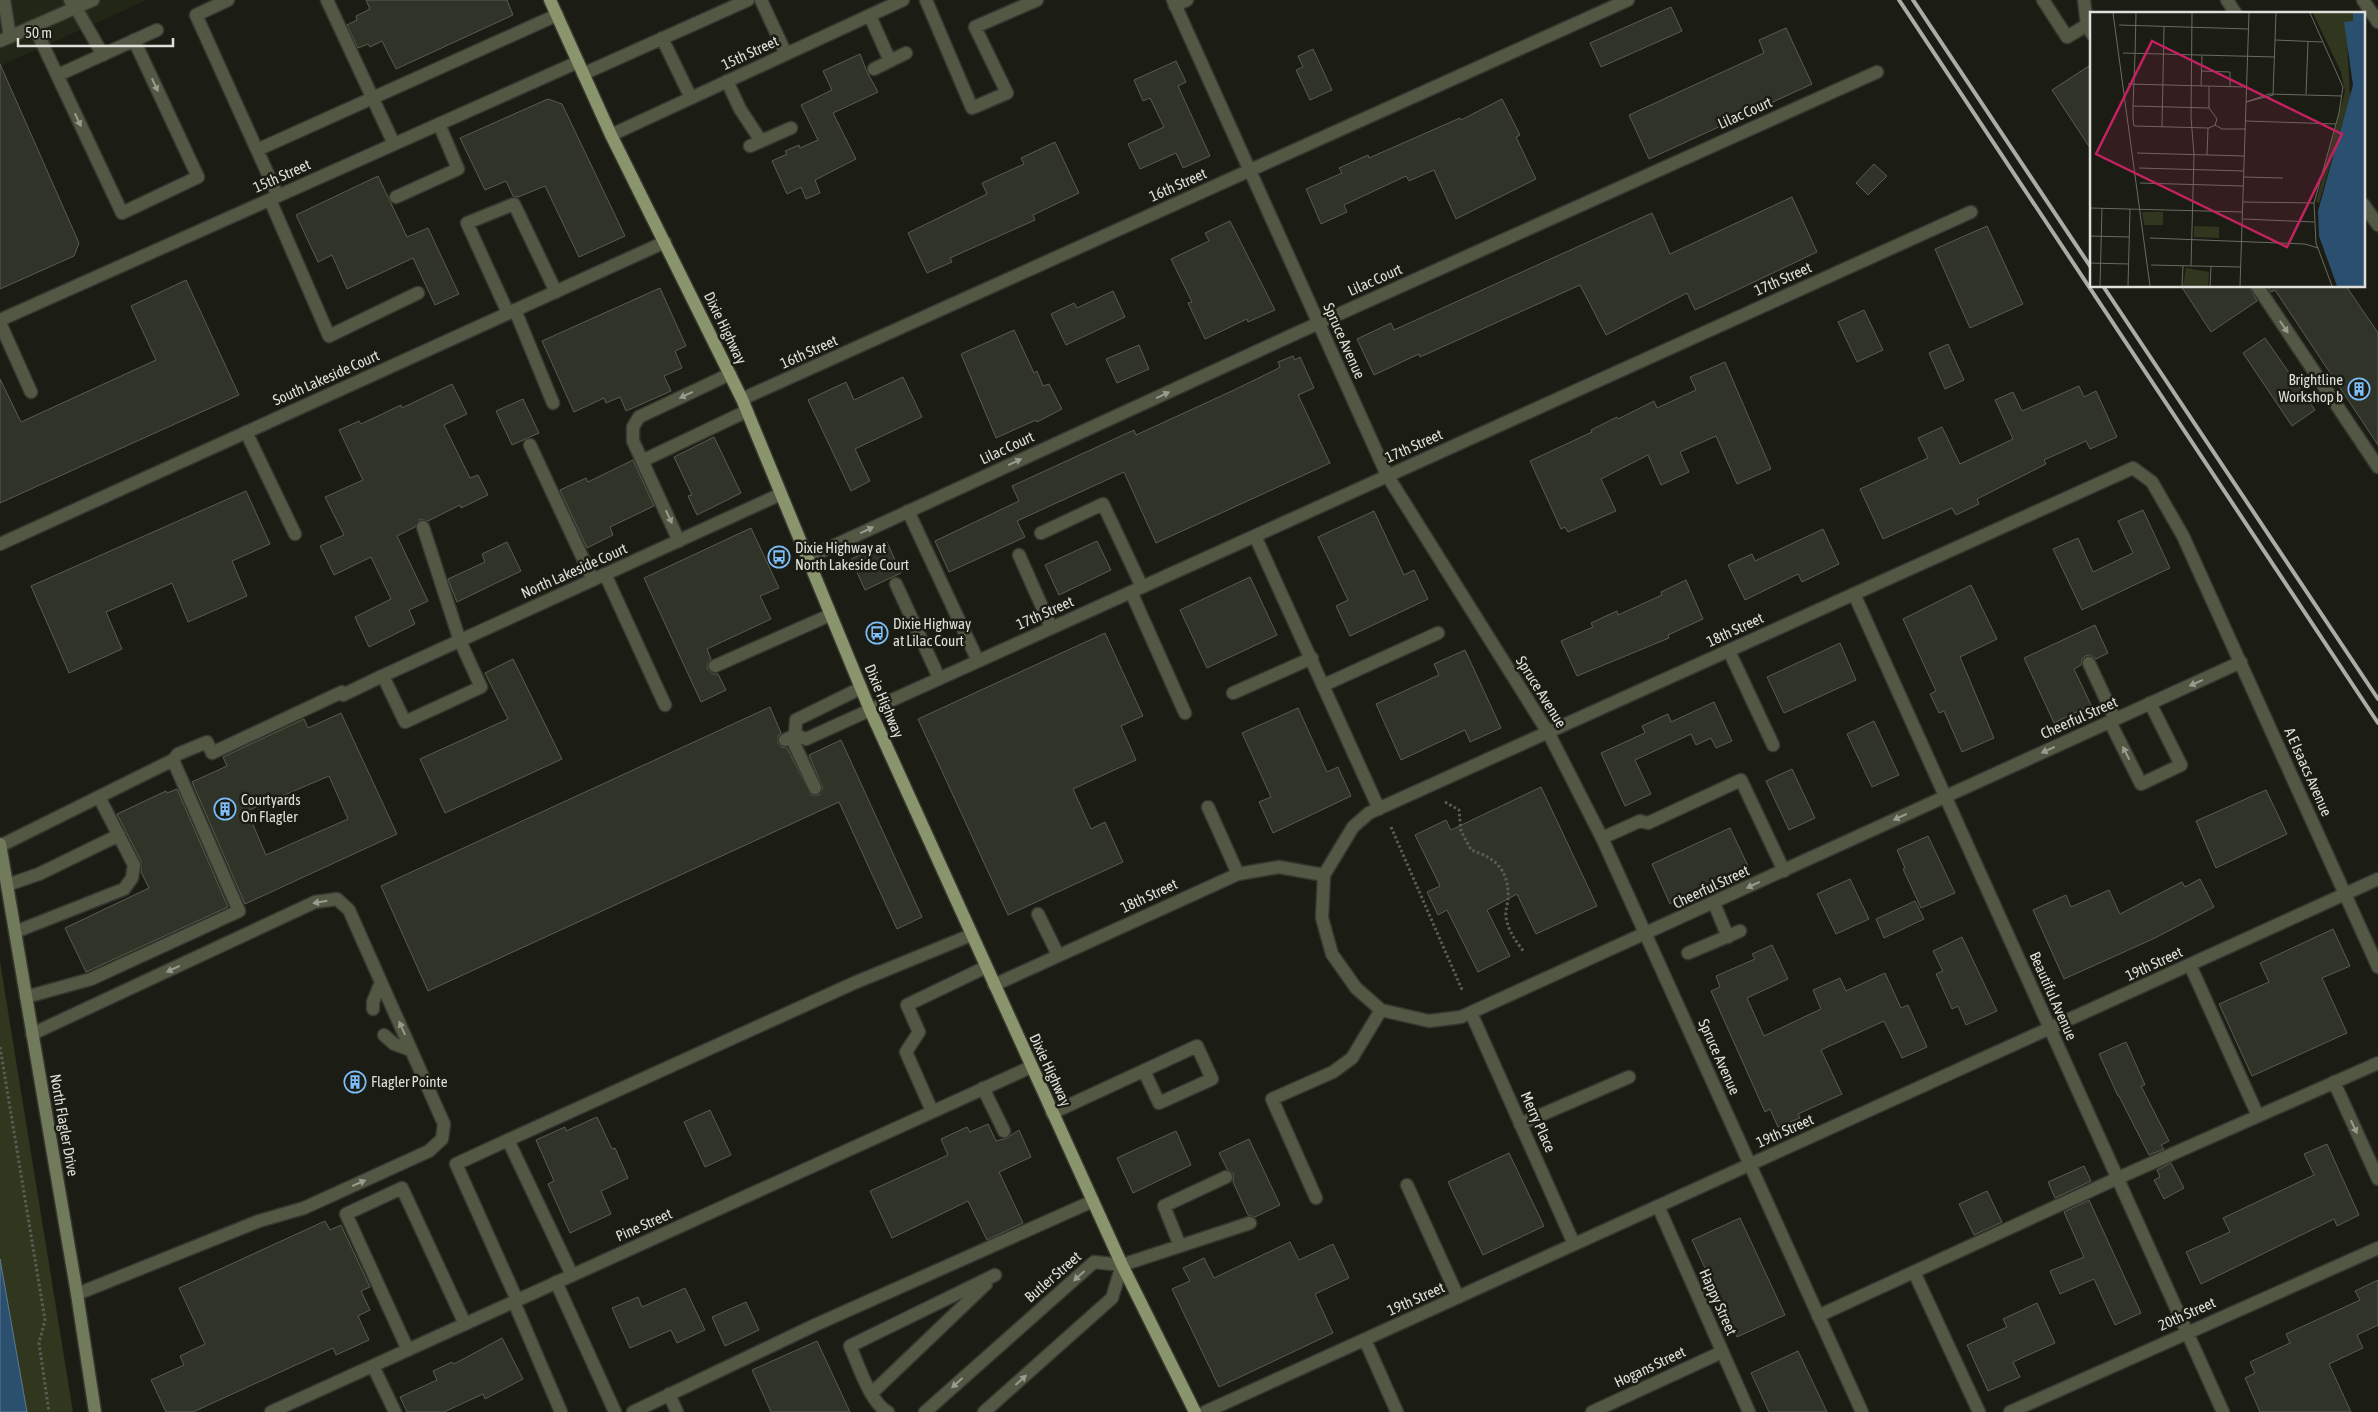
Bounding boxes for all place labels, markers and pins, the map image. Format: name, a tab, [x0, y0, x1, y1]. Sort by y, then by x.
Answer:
place label: Brightline Workshop b	[2279, 371, 2343, 405]
building icon: Brightline Workshop b	[2347, 377, 2371, 401]
place label: Dixie Highway at North Lakeside Court	[795, 539, 909, 573]
bus stop icon: Dixie Highway at North Lakeside Court	[767, 545, 791, 569]
place label: Dixie Highway at Lilac Court	[893, 615, 971, 649]
bus stop icon: Dixie Highway at Lilac Court	[865, 621, 889, 645]
place label: Courtyards On Flagler	[241, 791, 300, 825]
building icon: Courtyards On Flagler	[213, 797, 237, 821]
building icon: Flagler Pointe	[343, 1070, 367, 1094]
place label: Flagler Pointe	[371, 1073, 448, 1090]

